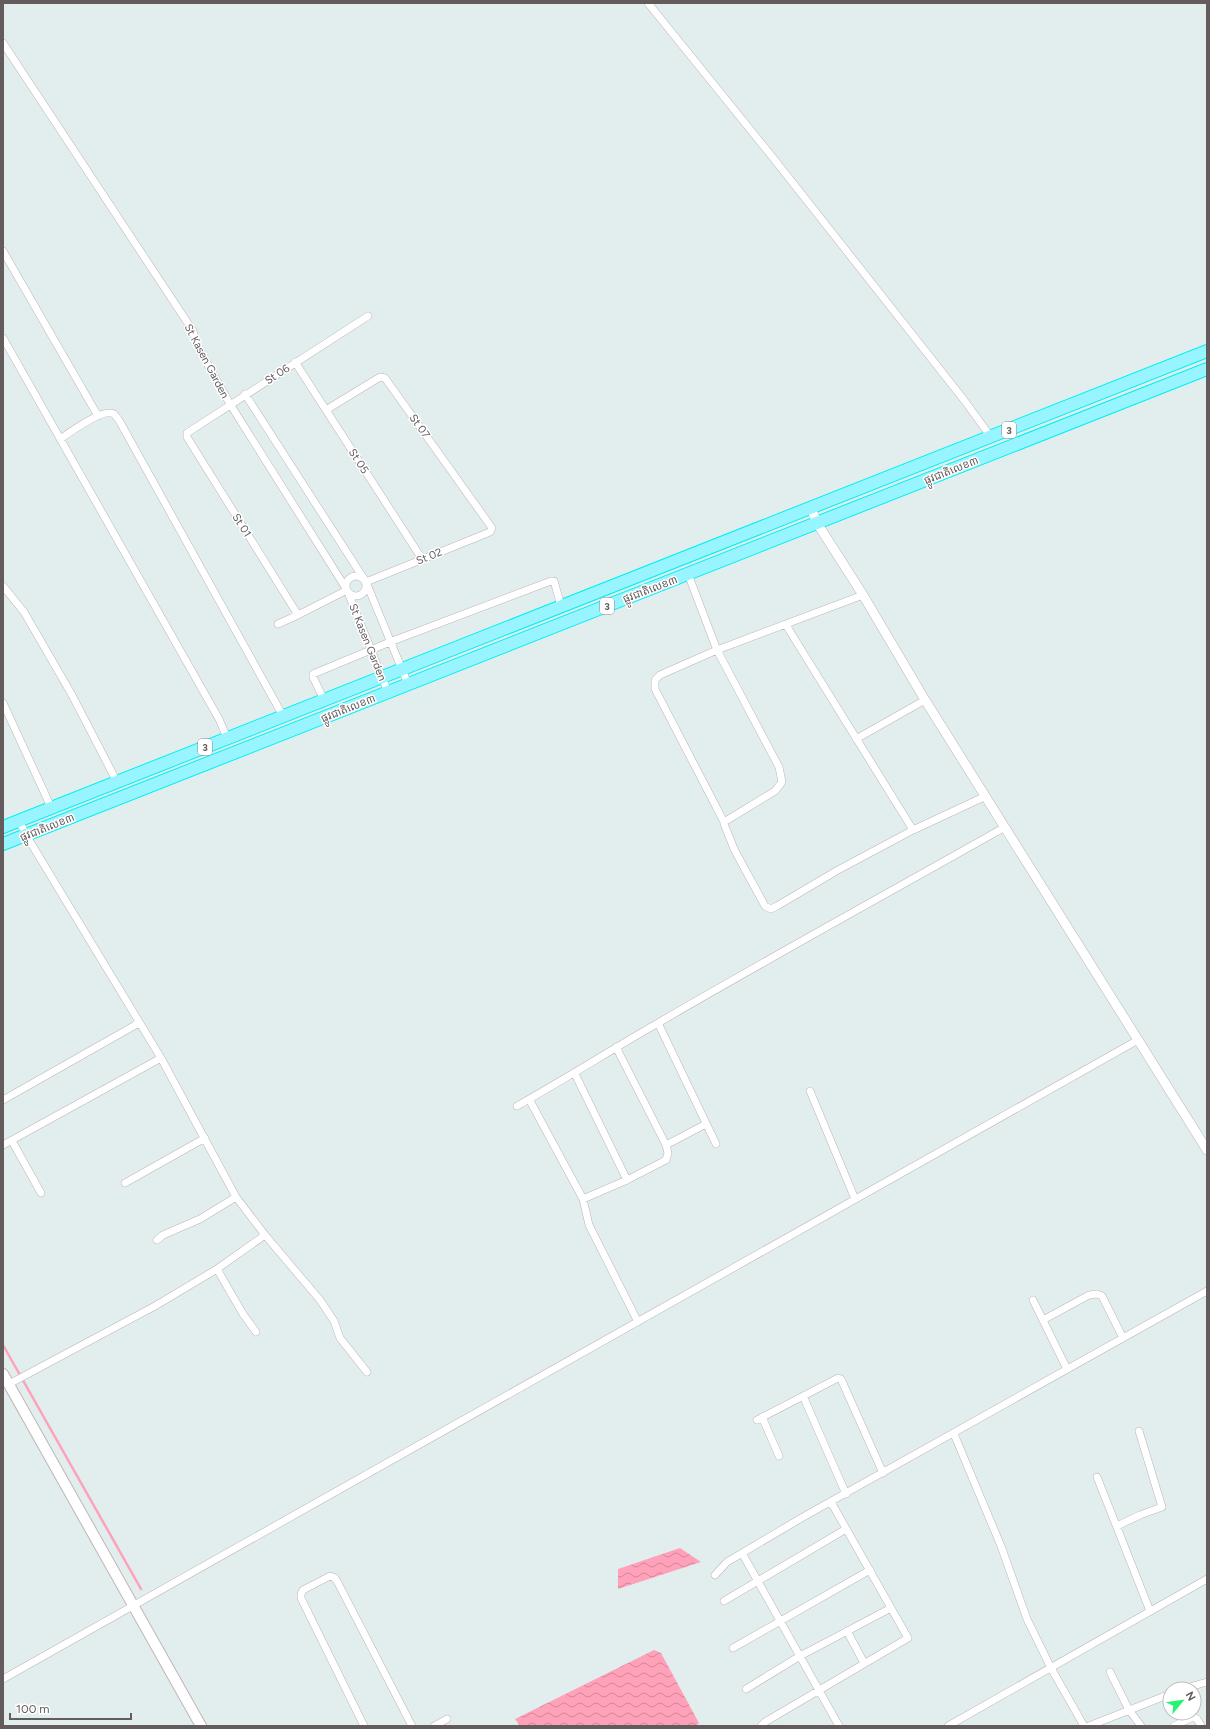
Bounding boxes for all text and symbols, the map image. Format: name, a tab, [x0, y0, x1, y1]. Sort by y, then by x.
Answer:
street label: St Kasen Garden	[182, 322, 232, 401]
street label: St 06	[262, 362, 292, 387]
street label: St 07	[407, 412, 433, 441]
road number: 3	[1002, 422, 1016, 438]
street label: St 05	[346, 446, 371, 476]
street label: ផ្លូវជាតិលេខ៣	[922, 453, 982, 490]
street label: St 01	[229, 511, 254, 539]
street label: St 02	[414, 545, 444, 568]
street label: ផ្លូវជាតិលេខ៣	[621, 572, 681, 609]
road number: 3	[600, 598, 614, 614]
street label: St Kasen Garden	[346, 602, 389, 683]
street label: ផ្លូវជាតិលេខ៣	[319, 691, 379, 728]
road number: 3	[198, 739, 212, 755]
street label: ផ្លូវជាតិលេខ៣	[18, 810, 78, 847]
north arrow	[1162, 1681, 1202, 1721]
text: N	[1183, 1690, 1198, 1703]
scale bar	[10, 1695, 131, 1721]
text: 100 m	[16, 1702, 50, 1716]

